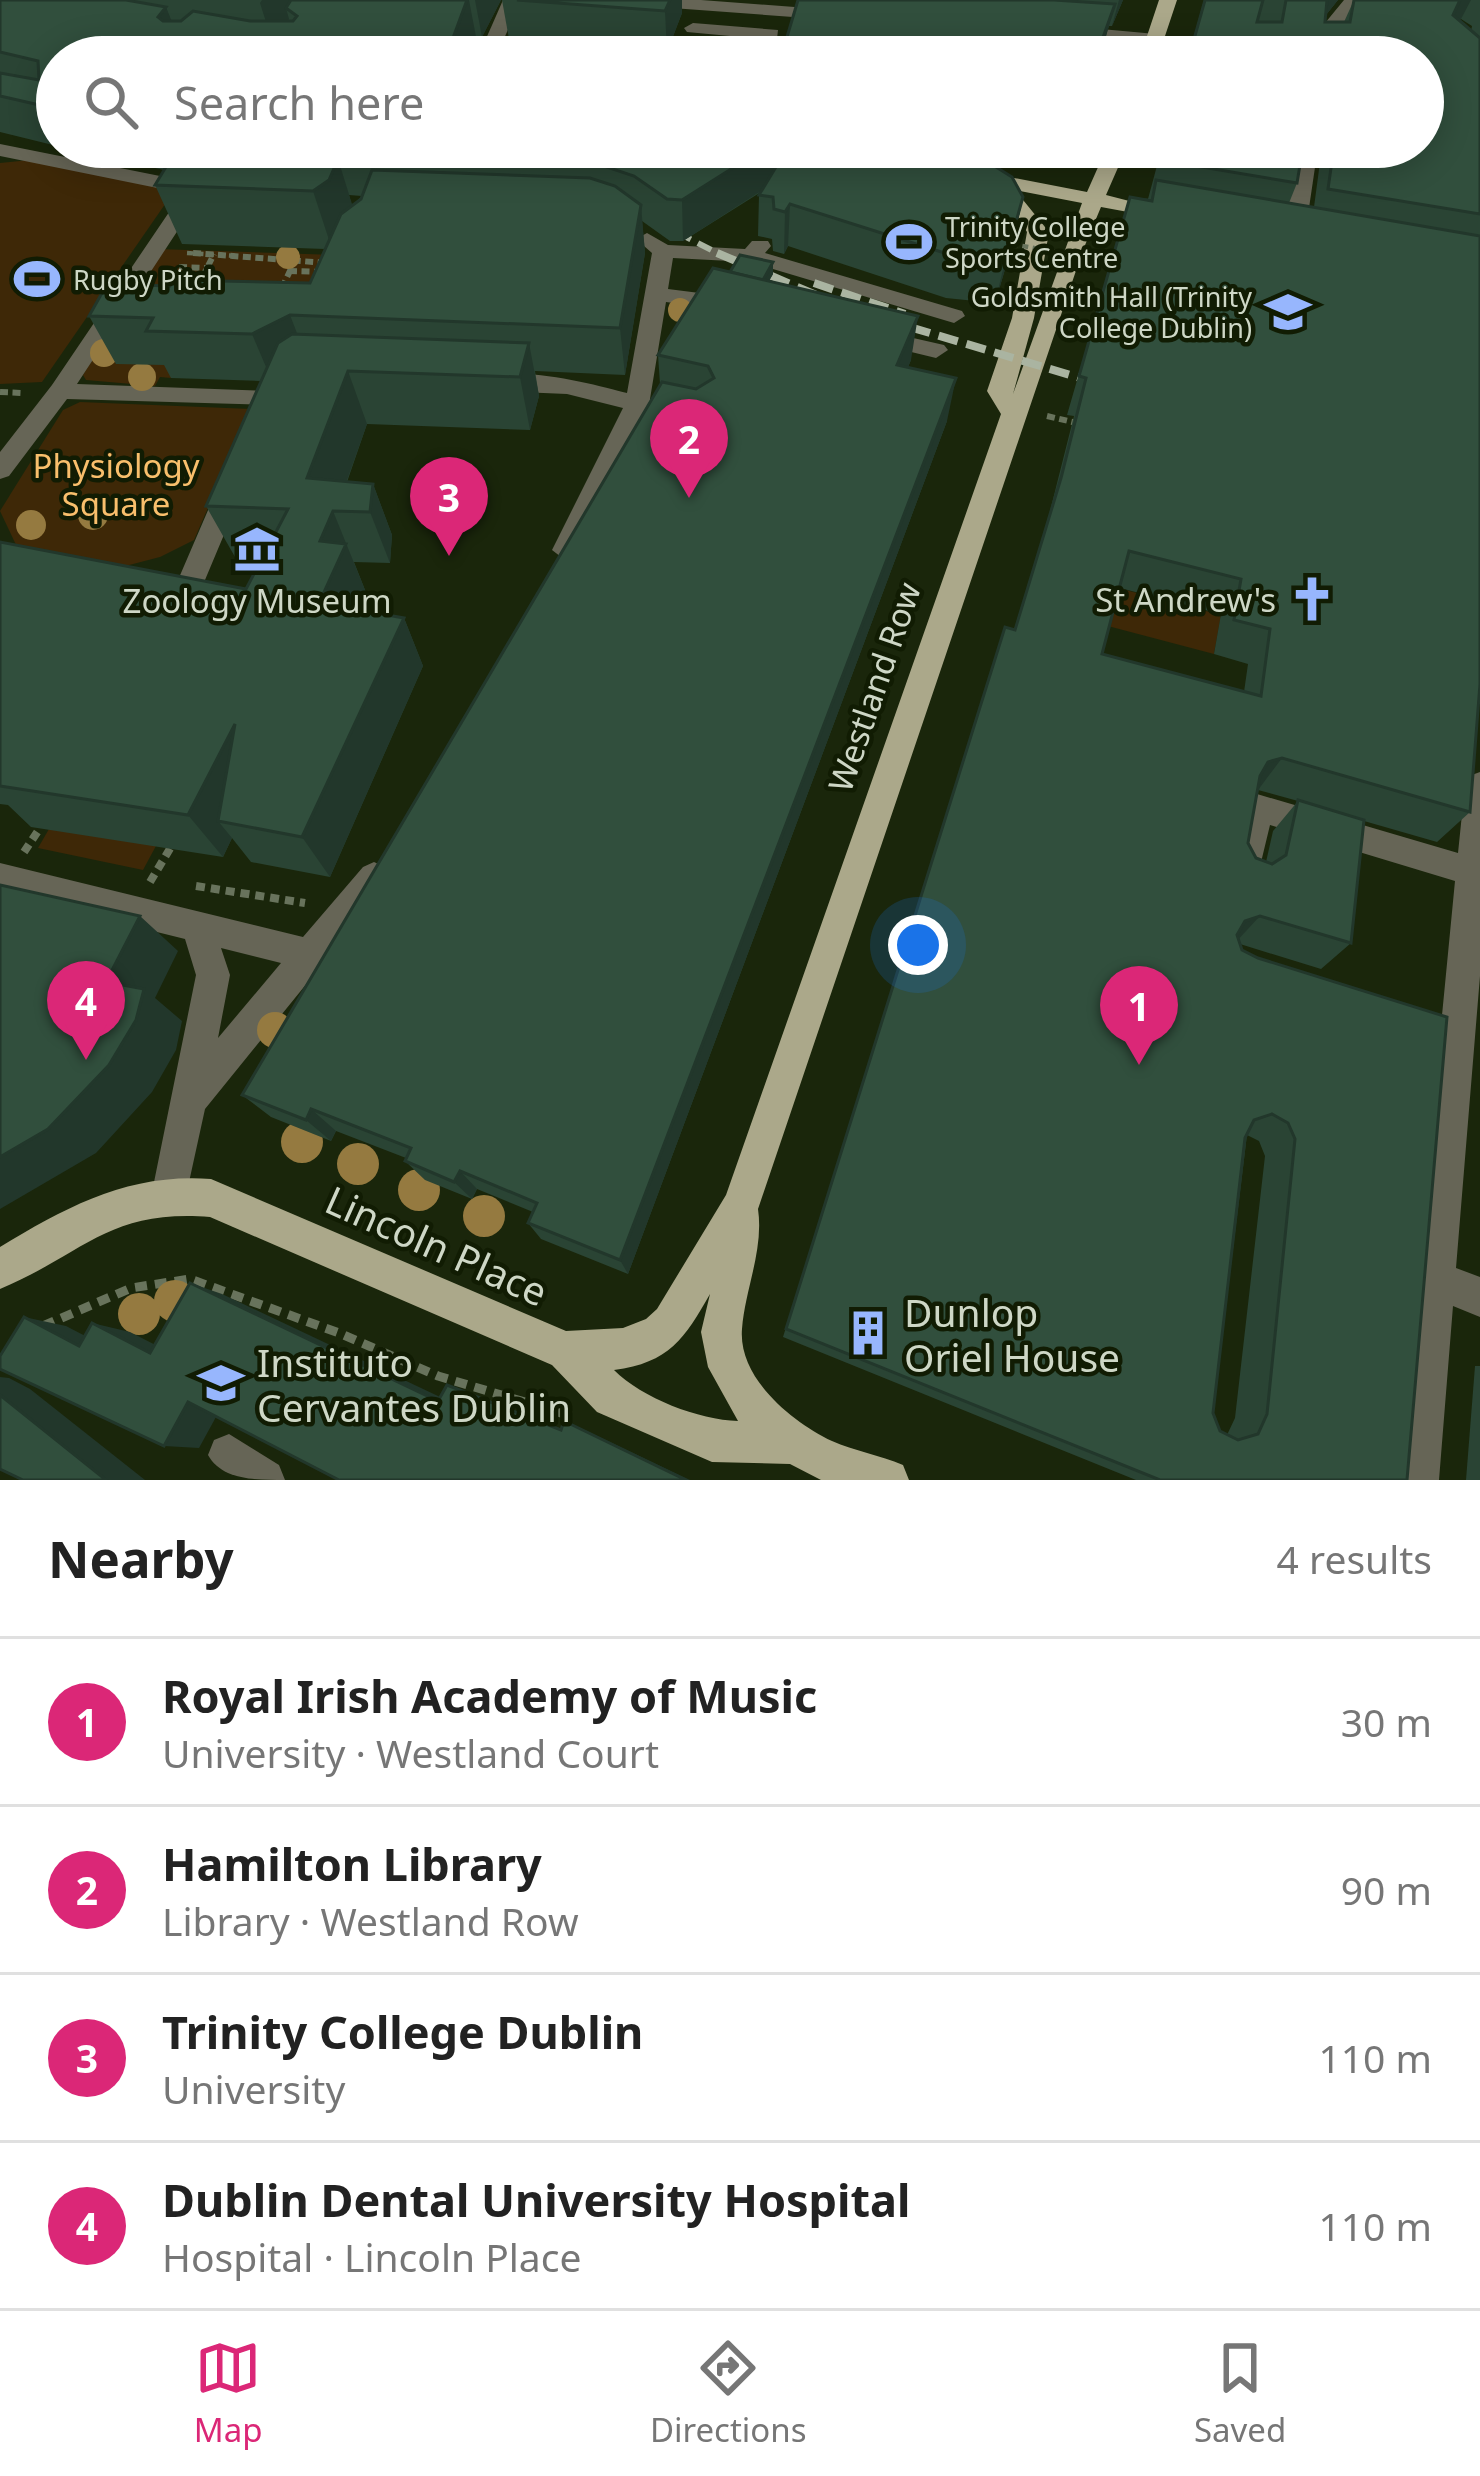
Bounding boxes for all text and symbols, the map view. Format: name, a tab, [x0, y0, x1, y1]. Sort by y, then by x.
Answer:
search box	[36, 36, 1444, 168]
icon: search	[78, 69, 144, 135]
text: Search here	[174, 72, 424, 133]
place label: Trinity College Sports Centre	[945, 208, 1125, 276]
sports icon: Trinity College Sports Centre	[884, 217, 934, 267]
sports icon: Rugby Pitch	[12, 254, 62, 304]
place label: Rugby Pitch	[73, 261, 223, 298]
place label: Goldsmith Hall (Trinity College Dublin)	[971, 278, 1252, 346]
school or university icon: Goldsmith Hall (Trinity College Dublin)	[1263, 287, 1313, 337]
pin: 2	[650, 399, 728, 498]
park label: Physiology Square	[32, 443, 200, 526]
pin: 3	[410, 457, 488, 556]
museum icon: Zoology Museum	[232, 524, 282, 574]
church icon: St Andrew's	[1287, 574, 1337, 624]
street label: Westland Row	[817, 576, 931, 798]
place label: St Andrew's	[1095, 577, 1276, 622]
place label: Zoology Museum	[123, 578, 391, 623]
your location	[888, 915, 948, 975]
pin: 4	[47, 961, 125, 1060]
pin: 1	[1100, 966, 1178, 1065]
street label: Lincoln Place	[318, 1172, 556, 1318]
place label: Dunlop Oriel House	[904, 1285, 1120, 1383]
building icon: Dunlop Oriel House	[843, 1308, 893, 1358]
place label: Instituto Cervantes Dublin	[257, 1335, 571, 1433]
school or university icon: Instituto Cervantes Dublin	[196, 1358, 246, 1408]
text: Nearby	[48, 1523, 234, 1593]
text: 4 results	[1277, 1532, 1432, 1585]
text: Royal Irish Academy of Music	[162, 1665, 817, 1726]
text: 1	[76, 1695, 98, 1748]
text: 30 m	[1341, 1695, 1432, 1748]
text: University · Westland Court	[162, 1726, 659, 1779]
text: Hamilton Library	[162, 1833, 542, 1894]
text: 2	[76, 1863, 98, 1916]
text: 90 m	[1341, 1863, 1432, 1916]
text: Library · Westland Row	[162, 1894, 579, 1947]
text: Trinity College Dublin	[162, 2001, 643, 2062]
text: 3	[76, 2031, 98, 2084]
text: 110 m	[1318, 2031, 1432, 2084]
text: University	[162, 2062, 345, 2115]
text: Dublin Dental University Hospital	[162, 2169, 910, 2230]
text: 4	[76, 2199, 98, 2252]
text: 110 m	[1318, 2199, 1432, 2252]
text: Hospital · Lincoln Place	[162, 2230, 581, 2283]
tab: Map	[194, 2335, 262, 2452]
tab: Directions	[650, 2335, 807, 2452]
tab: Saved	[1194, 2335, 1286, 2452]

